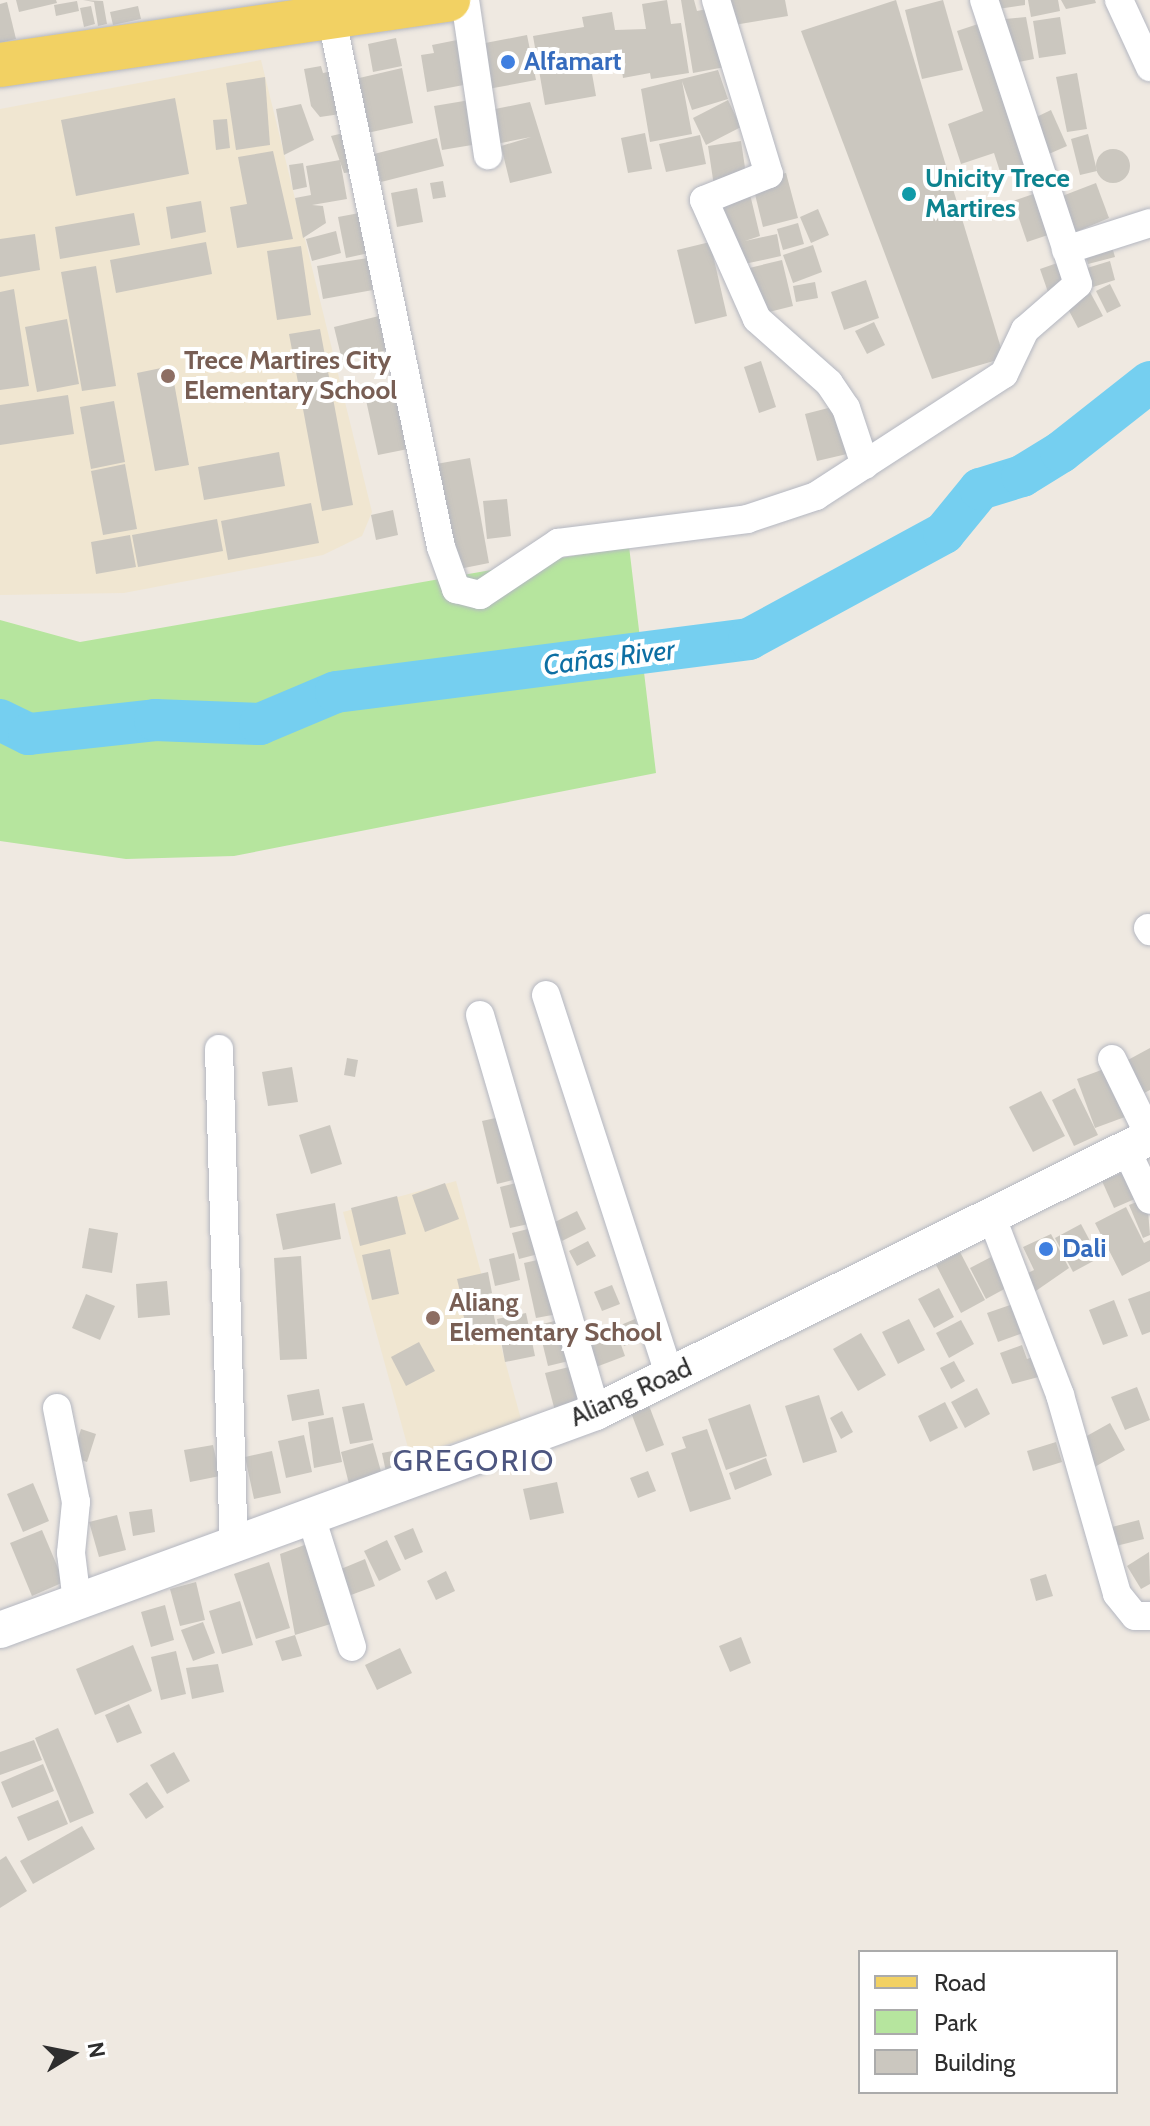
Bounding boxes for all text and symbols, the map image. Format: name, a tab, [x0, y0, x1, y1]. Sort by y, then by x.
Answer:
place label: Alfamart	[524, 46, 621, 78]
marker: Alfamart	[499, 53, 517, 71]
place label: Unicity Trece Martires	[925, 163, 1070, 224]
marker: Unicity Trece Martires	[900, 185, 918, 203]
place label: Trece Martires City Elementary School	[184, 345, 397, 406]
marker: Trece Martires City Elementary School	[159, 367, 177, 385]
water label: Cañas River	[541, 632, 677, 682]
place label: Dali	[1062, 1233, 1107, 1265]
marker: Dali	[1037, 1240, 1055, 1258]
place label: Aliang Elementary School	[449, 1287, 662, 1348]
marker: Aliang Elementary School	[424, 1309, 442, 1327]
street label: Aliang Road	[565, 1352, 697, 1434]
district label: GREGORIO	[393, 1443, 555, 1479]
legend	[858, 1950, 1118, 2094]
text: Road	[934, 1968, 986, 1997]
text: Park	[934, 2008, 977, 2037]
north arrow	[32, 2014, 112, 2094]
text: N	[81, 2040, 111, 2060]
text: Building	[934, 2048, 1015, 2077]

